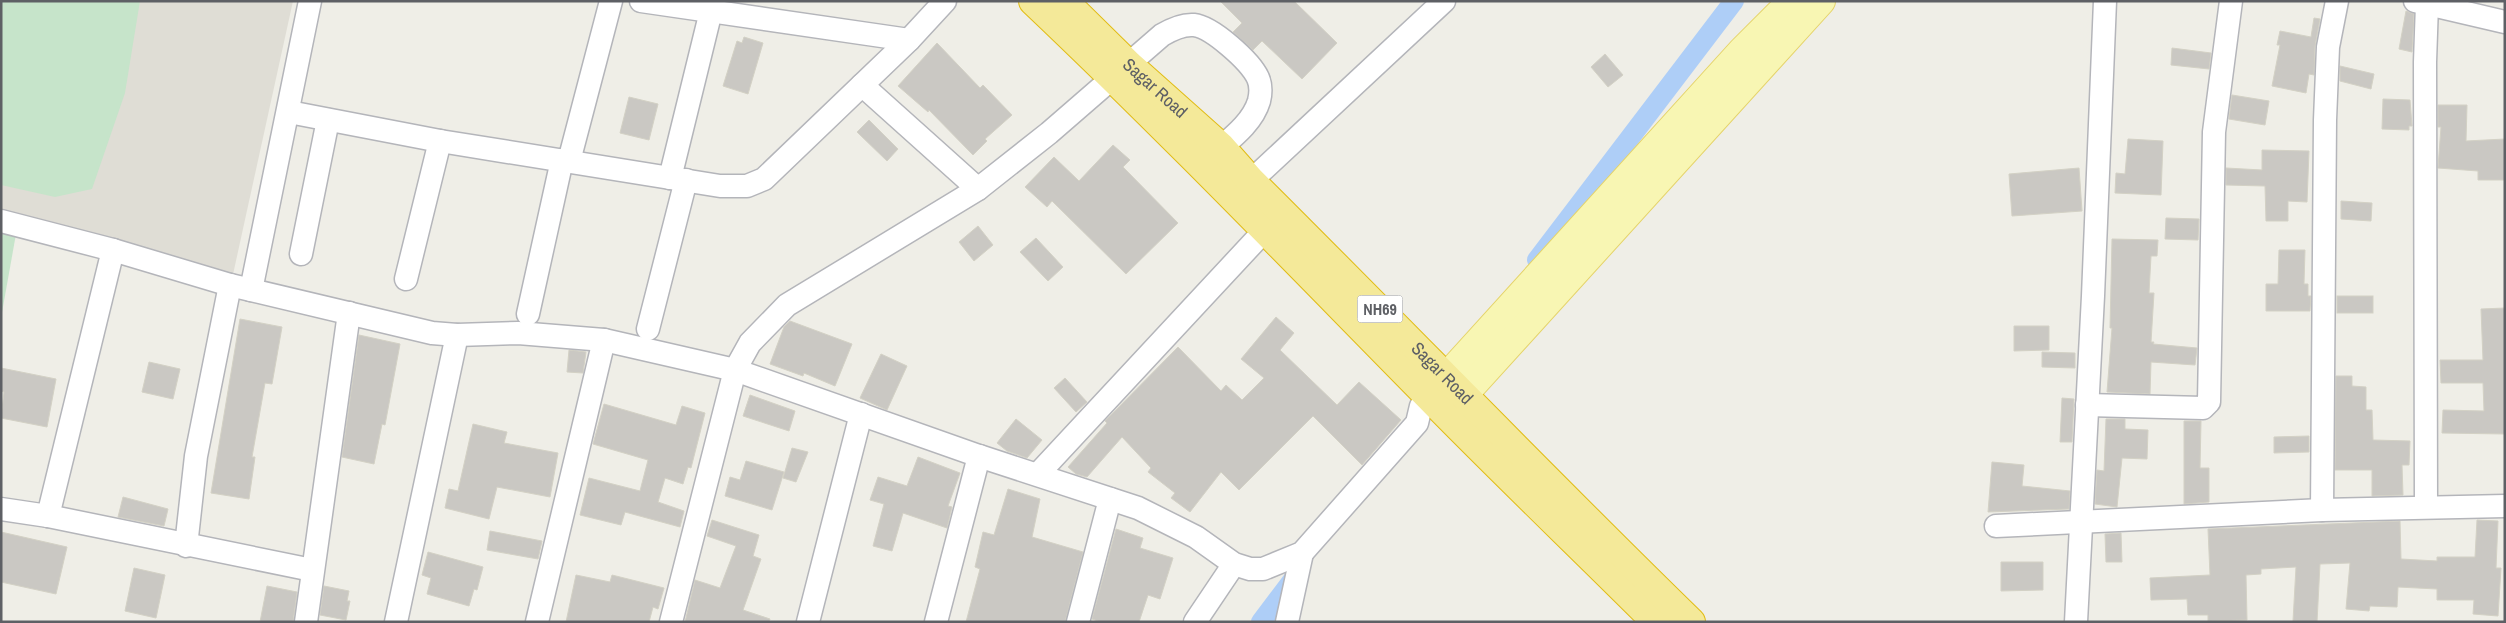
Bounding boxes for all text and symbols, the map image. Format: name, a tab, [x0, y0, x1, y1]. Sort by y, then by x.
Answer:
street label: Sagar Road	[1118, 52, 1193, 123]
road number: NH69	[1358, 296, 1402, 322]
street label: Sagar Road	[1406, 336, 1479, 410]

